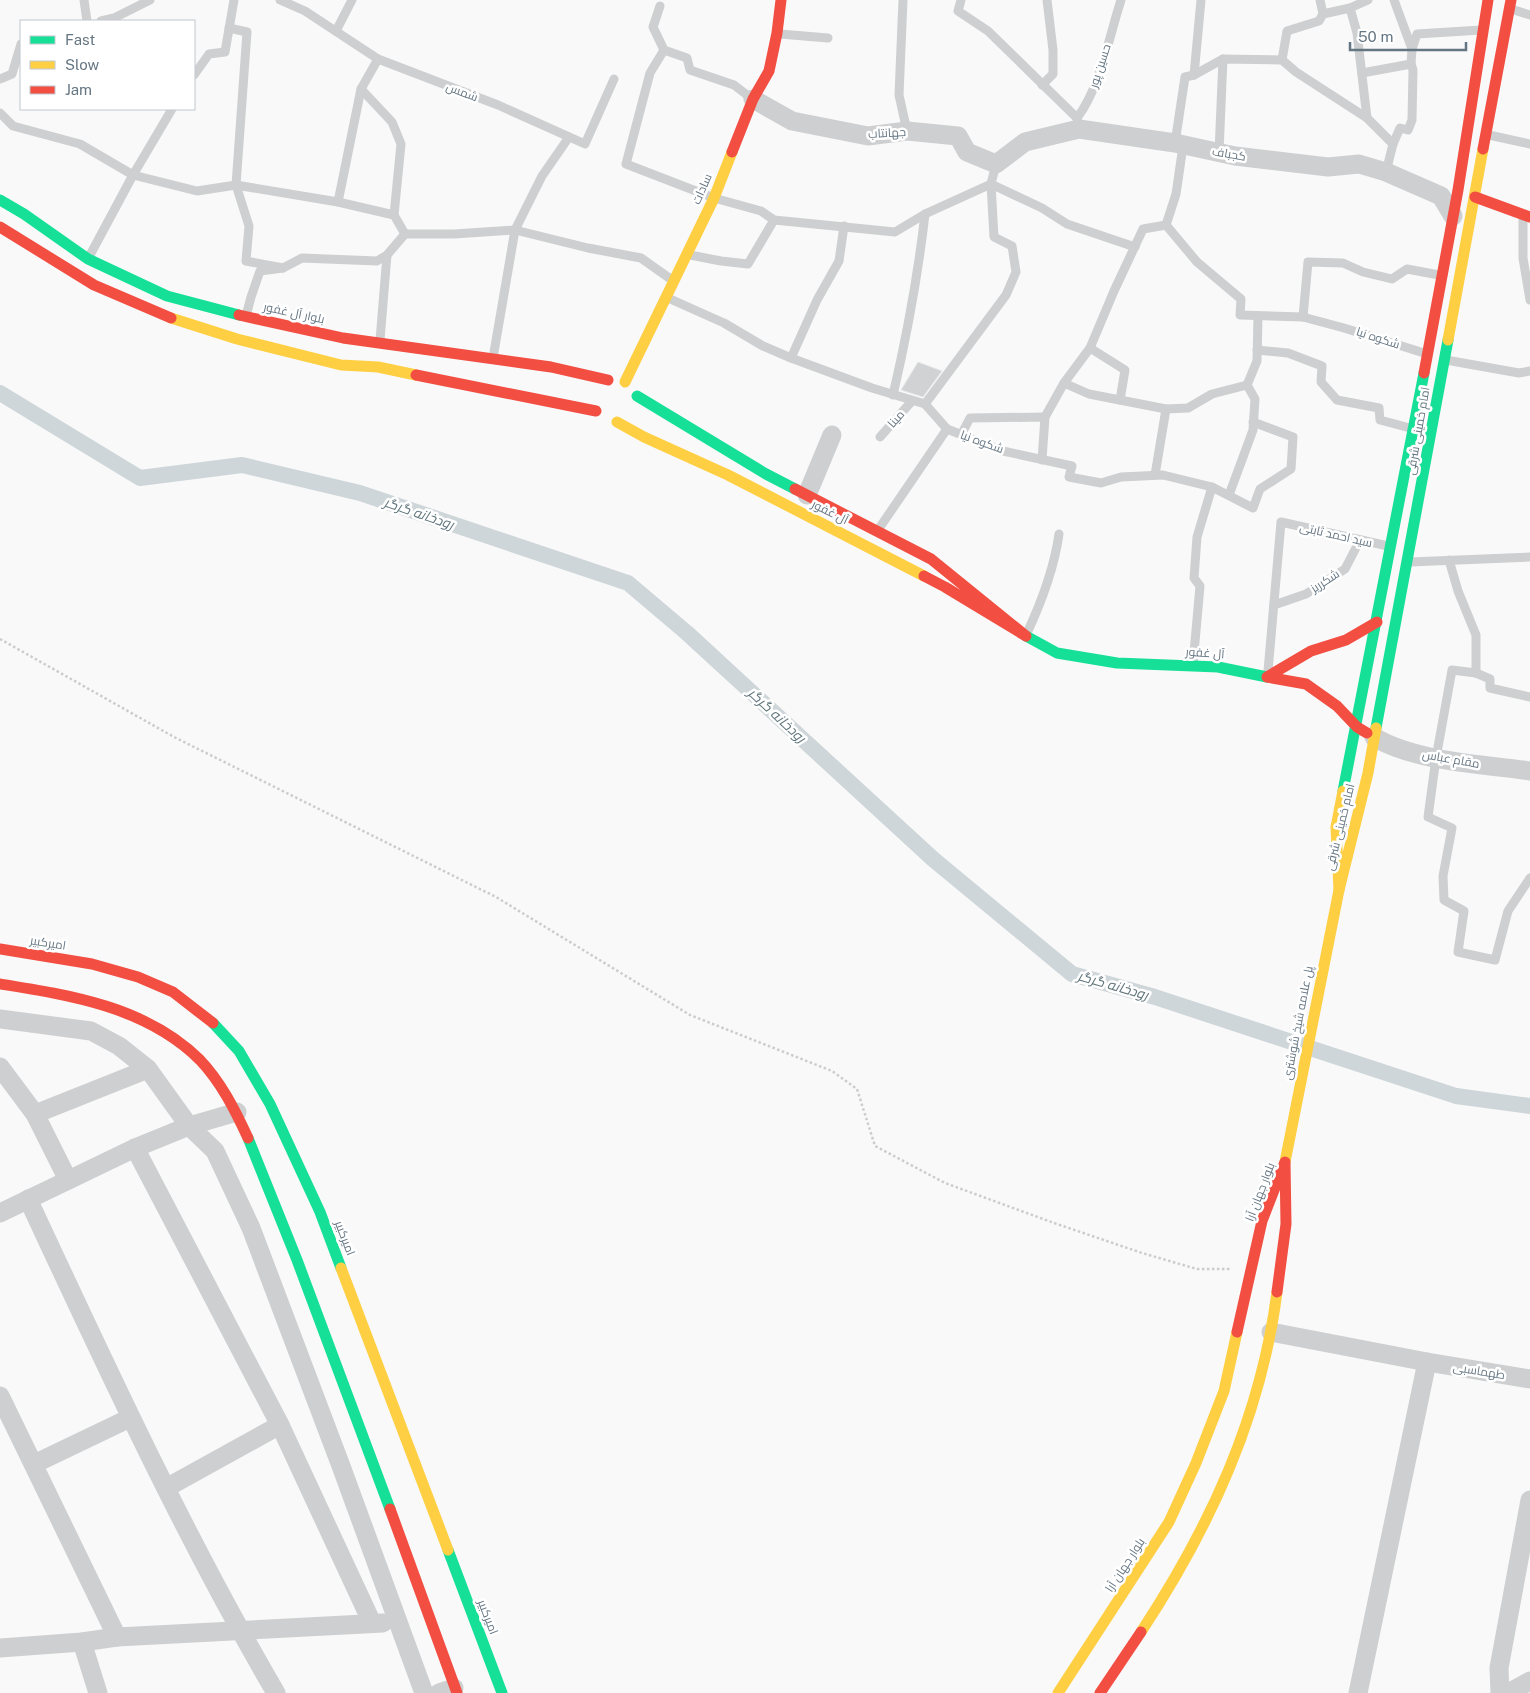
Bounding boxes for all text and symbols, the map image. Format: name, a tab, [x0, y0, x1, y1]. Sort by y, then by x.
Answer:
legend	[20, 20, 195, 110]
scale bar	[1350, 20, 1466, 52]
text: 50 m	[1358, 28, 1393, 45]
text: Fast	[65, 31, 95, 48]
street label: حسین پور	[1086, 42, 1116, 91]
text: Slow	[65, 56, 100, 73]
street label: شمس	[444, 80, 480, 104]
text: Jam	[65, 81, 92, 98]
street label: جهانتاب	[868, 125, 906, 141]
street label: کجباف	[1211, 144, 1247, 164]
street label: سادات	[689, 171, 715, 206]
street label: بلوار آل غفور	[261, 299, 326, 326]
street label: شکوه نیا	[1354, 324, 1402, 352]
street label: امام خمینی شرقی	[1403, 386, 1434, 476]
street label: مینا	[885, 407, 907, 431]
street label: شکوه نیا	[958, 428, 1006, 456]
water label: رودخانه گرگر	[380, 493, 457, 534]
street label: آل غفور	[809, 496, 851, 527]
street label: سید احمد ثابتی	[1298, 520, 1374, 550]
street label: شکرریز	[1307, 567, 1342, 596]
street label: آل غفور	[1184, 645, 1226, 661]
water label: رودخانه گرگر	[743, 683, 810, 747]
street label: مقام عباس	[1421, 747, 1481, 772]
street label: امام خمینی شرقی	[1322, 782, 1359, 872]
street label: امیرکبیر	[28, 933, 67, 953]
street label: پل علامه شیخ شوشتری	[1280, 964, 1318, 1082]
water label: رودخانه گرگر	[1074, 967, 1151, 1004]
street label: بلوار جهان آرا	[1242, 1161, 1278, 1223]
street label: امیرکبیر	[332, 1218, 358, 1257]
street label: طهماسبی	[1452, 1360, 1506, 1382]
street label: بلوار جهان آرا	[1102, 1535, 1148, 1595]
street label: امیرکبیر	[475, 1597, 501, 1636]

